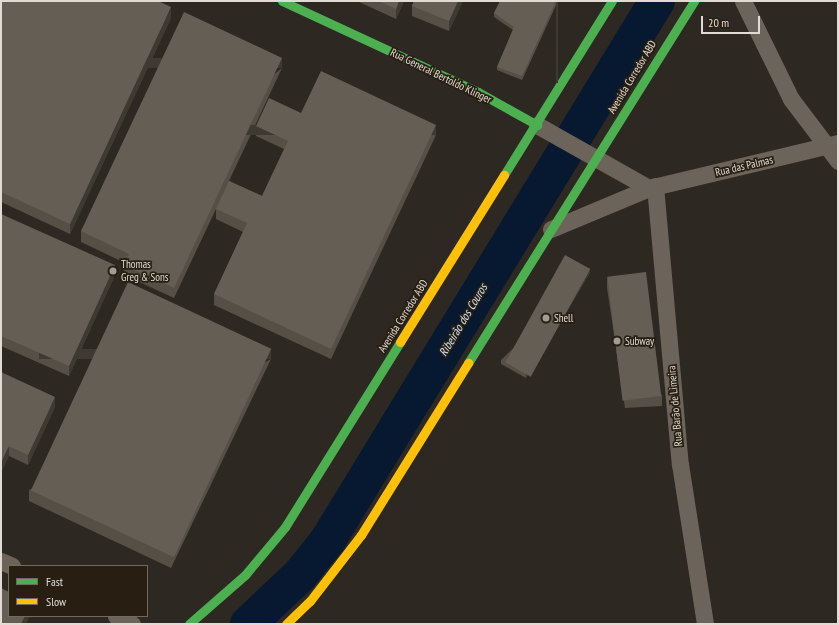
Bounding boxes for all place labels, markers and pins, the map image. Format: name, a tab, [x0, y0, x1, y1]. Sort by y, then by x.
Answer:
place label: Thomas Greg & Sons	[121, 258, 169, 284]
marker: Thomas Greg & Sons	[108, 266, 118, 276]
place label: Shell	[554, 311, 573, 325]
marker: Shell	[541, 313, 551, 323]
place label: Subway	[625, 334, 654, 348]
marker: Subway	[612, 336, 622, 346]

